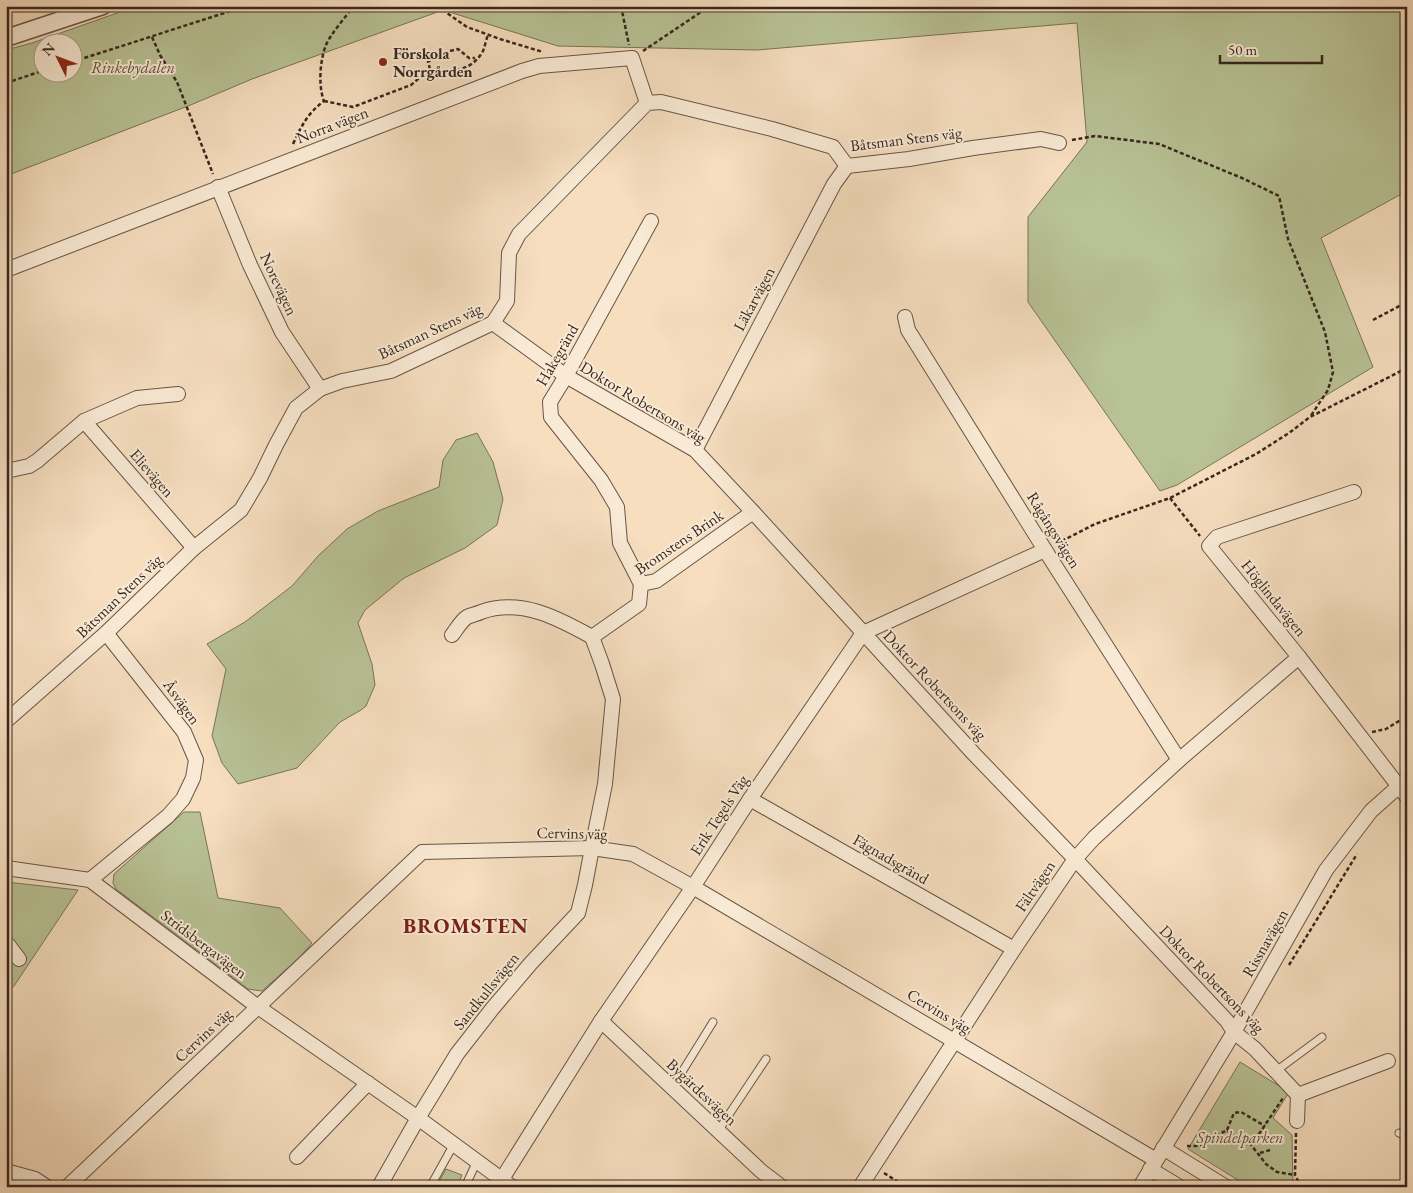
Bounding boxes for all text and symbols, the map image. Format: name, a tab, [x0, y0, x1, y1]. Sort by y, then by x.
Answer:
north arrow	[32, 32, 82, 82]
scale bar	[1220, 32, 1323, 64]
text: N	[38, 39, 59, 60]
text: 50 m	[1228, 40, 1257, 59]
place label: Förskola Norrgården	[393, 43, 473, 82]
marker: Förskola Norrgården	[377, 56, 389, 68]
park label: Rinkebydalen	[91, 57, 175, 78]
street label: Norra vägen	[293, 101, 372, 148]
street label: Båtsman Stens väg	[849, 122, 964, 156]
street label: Norevägen	[255, 249, 303, 319]
street label: Läkarvägen	[728, 263, 780, 335]
street label: Båtsman Stens väg	[375, 297, 486, 364]
street label: Hakegränd	[531, 319, 584, 390]
street label: Doktor Robertsons väg	[576, 356, 711, 448]
street label: Elievägen	[125, 444, 179, 502]
street label: Rågångsvägen	[1022, 488, 1086, 573]
street label: Bromstens Brink	[630, 504, 728, 579]
street label: Båtsman Stens väg	[71, 549, 167, 642]
street label: Höglindavägen	[1237, 555, 1312, 641]
street label: Doktor Robertsons väg	[879, 626, 992, 745]
street label: Åsvägen	[158, 674, 206, 729]
street label: Erik Tegels Väg	[685, 770, 753, 859]
street label: Cervins väg	[536, 822, 609, 844]
street label: Fägnadsgränd	[849, 829, 934, 890]
street label: Fältvägen	[1010, 856, 1060, 916]
street label: Stridsbergavägen	[157, 905, 252, 984]
street label: Rissnavägen	[1237, 905, 1293, 981]
district label: BROMSTEN	[403, 912, 529, 939]
street label: Doktor Robertsons väg	[1155, 920, 1270, 1038]
street label: Sandkullsvägen	[448, 947, 524, 1034]
street label: Cervins väg	[903, 984, 976, 1039]
street label: Cervins väg	[170, 1002, 237, 1067]
street label: Bygärdesvägen	[662, 1054, 742, 1131]
park label: Spindelparken	[1195, 1127, 1284, 1148]

